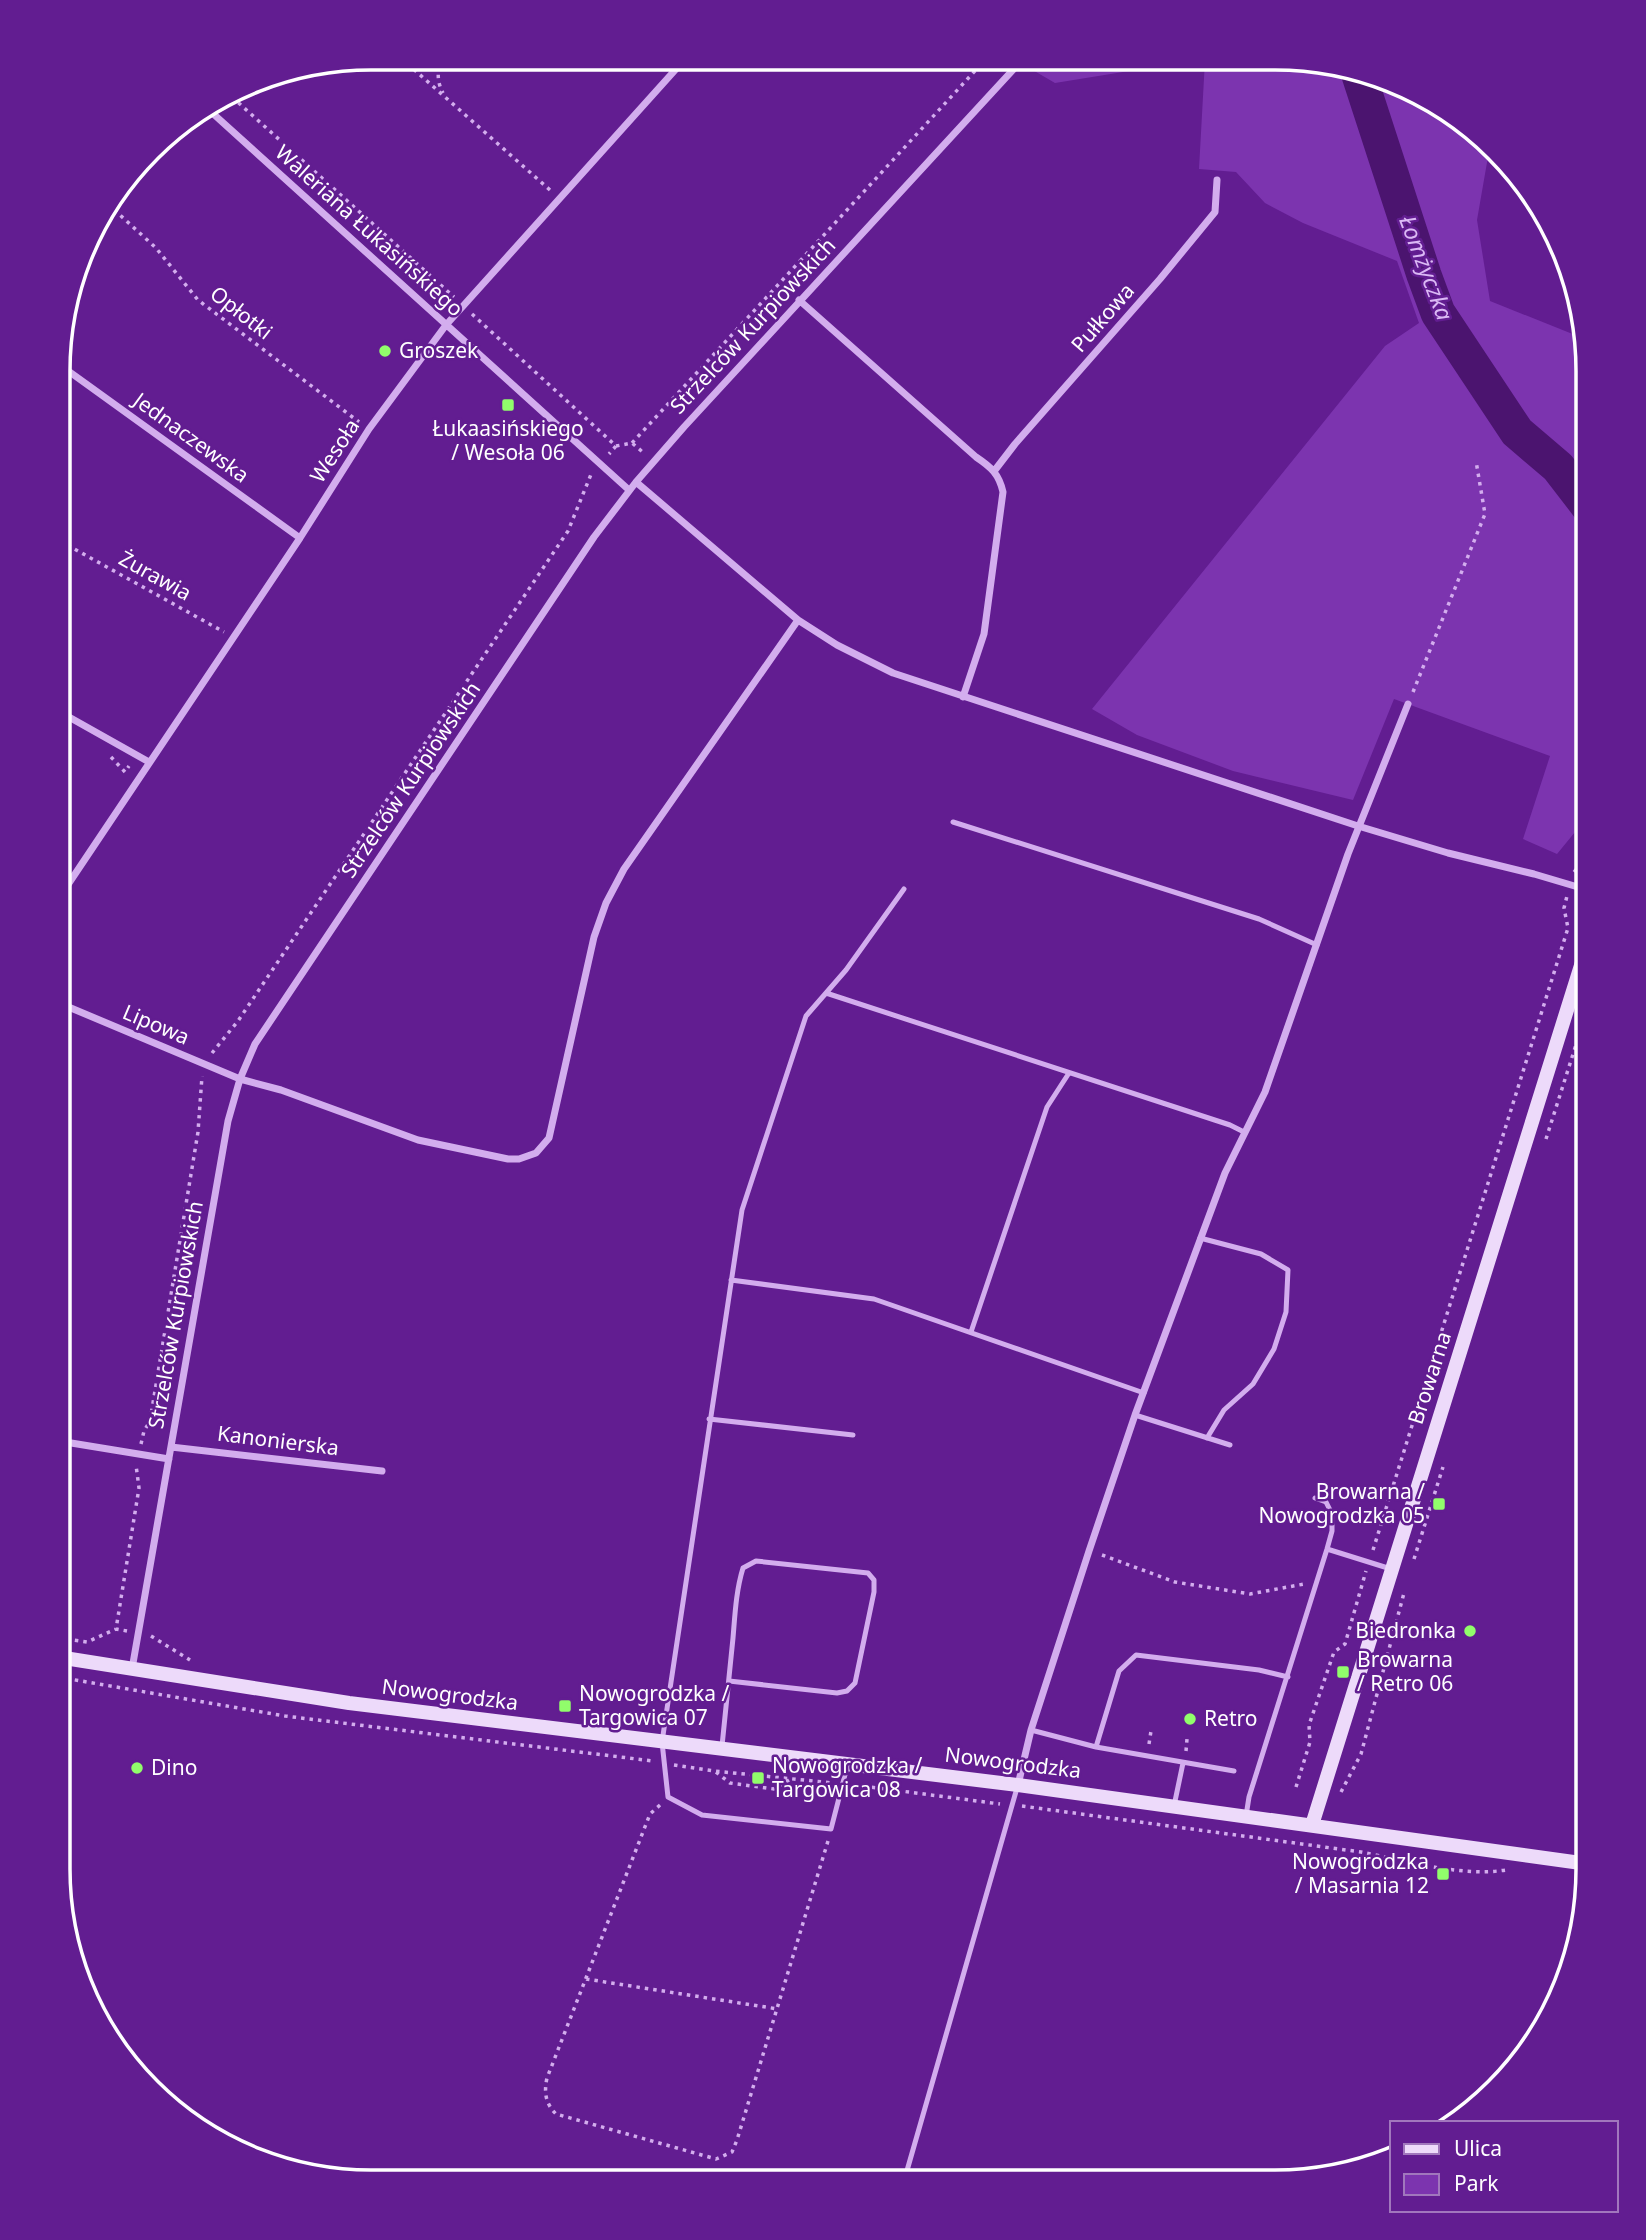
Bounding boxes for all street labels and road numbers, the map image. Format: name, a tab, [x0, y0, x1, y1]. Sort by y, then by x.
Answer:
street label: Waleriana Łukasińskiego	[270, 138, 470, 322]
street label: Strzelców Kurpiowskich	[663, 231, 841, 419]
street label: Pułkowa	[1064, 277, 1140, 358]
street label: Opłotki	[205, 279, 278, 345]
street label: Jednaczewska	[127, 385, 255, 489]
street label: Wesoła	[303, 413, 365, 488]
street label: Żurawia	[114, 544, 197, 606]
street label: Strzelców Kurpiowskich	[334, 676, 486, 883]
street label: Lipowa	[119, 998, 194, 1051]
street label: Strzelców Kurpiowskich	[141, 1199, 209, 1431]
street label: Browarna	[1401, 1328, 1457, 1428]
street label: Kanonierska	[216, 1419, 341, 1461]
street label: Nowogrodzka	[380, 1672, 520, 1716]
street label: Nowogrodzka	[943, 1740, 1083, 1784]

